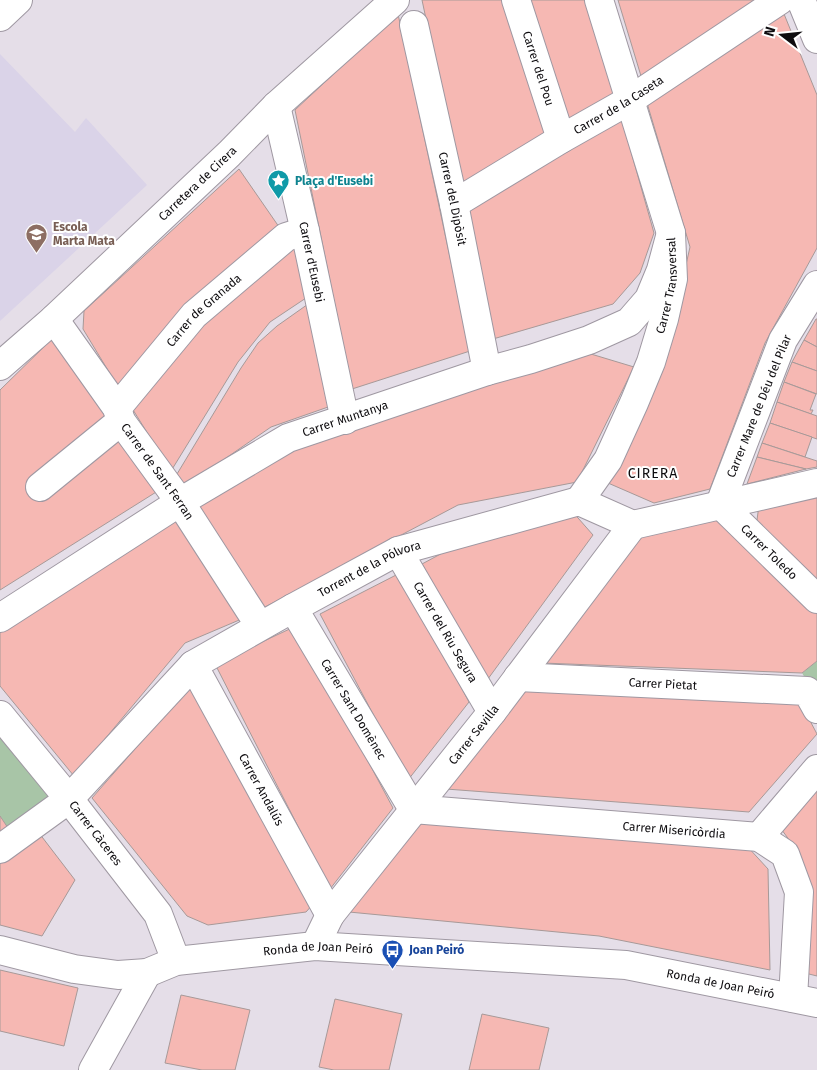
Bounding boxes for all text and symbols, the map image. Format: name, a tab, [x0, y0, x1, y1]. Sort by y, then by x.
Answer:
north arrow	[757, 10, 807, 60]
text: N	[761, 25, 779, 38]
street label: Carrer del Pou	[520, 29, 557, 108]
street label: Carrer de la Caseta	[571, 73, 666, 137]
street label: Carretera de Cirera	[156, 144, 239, 224]
street label: Carrer del Dipòsit	[436, 151, 469, 248]
place icon: Plaça d'Eusebi	[267, 169, 291, 200]
place label: Plaça d'Eusebi	[295, 174, 373, 189]
place label: Escola Marta Mata	[53, 220, 115, 248]
street label: Carrer d'Eusebi	[296, 220, 327, 304]
school or university icon: Escola Marta Mata	[25, 222, 49, 253]
street label: Carrer Transversal	[653, 237, 680, 335]
street label: Carrer de Granada	[164, 271, 244, 350]
street label: Carrer Mare de Déu del Pilar	[724, 332, 794, 480]
street label: Carrer Muntanya	[300, 398, 390, 440]
street label: Carrer de Sant Ferran	[118, 421, 197, 523]
district label: CIRERA	[628, 465, 678, 482]
street label: Carrer Toledo	[738, 521, 800, 583]
street label: Torrent de la Pólvora	[316, 538, 422, 600]
street label: Carrer del Riu Segura	[410, 579, 480, 685]
street label: Carrer Sant Domènec	[318, 656, 389, 763]
street label: Carrer Pietat	[628, 675, 698, 693]
street label: Carrer Sevilla	[446, 702, 502, 767]
street label: Carrer Andalús	[236, 751, 287, 828]
street label: Carrer Càceres	[66, 798, 125, 869]
street label: Carrer Misericòrdia	[622, 819, 726, 841]
bus stop icon: Joan Peiró	[381, 938, 405, 969]
street label: Ronda de Joan Peiró	[262, 939, 373, 959]
place label: Joan Peiró	[408, 943, 464, 957]
street label: Ronda de Joan Peiró	[665, 966, 776, 1001]

